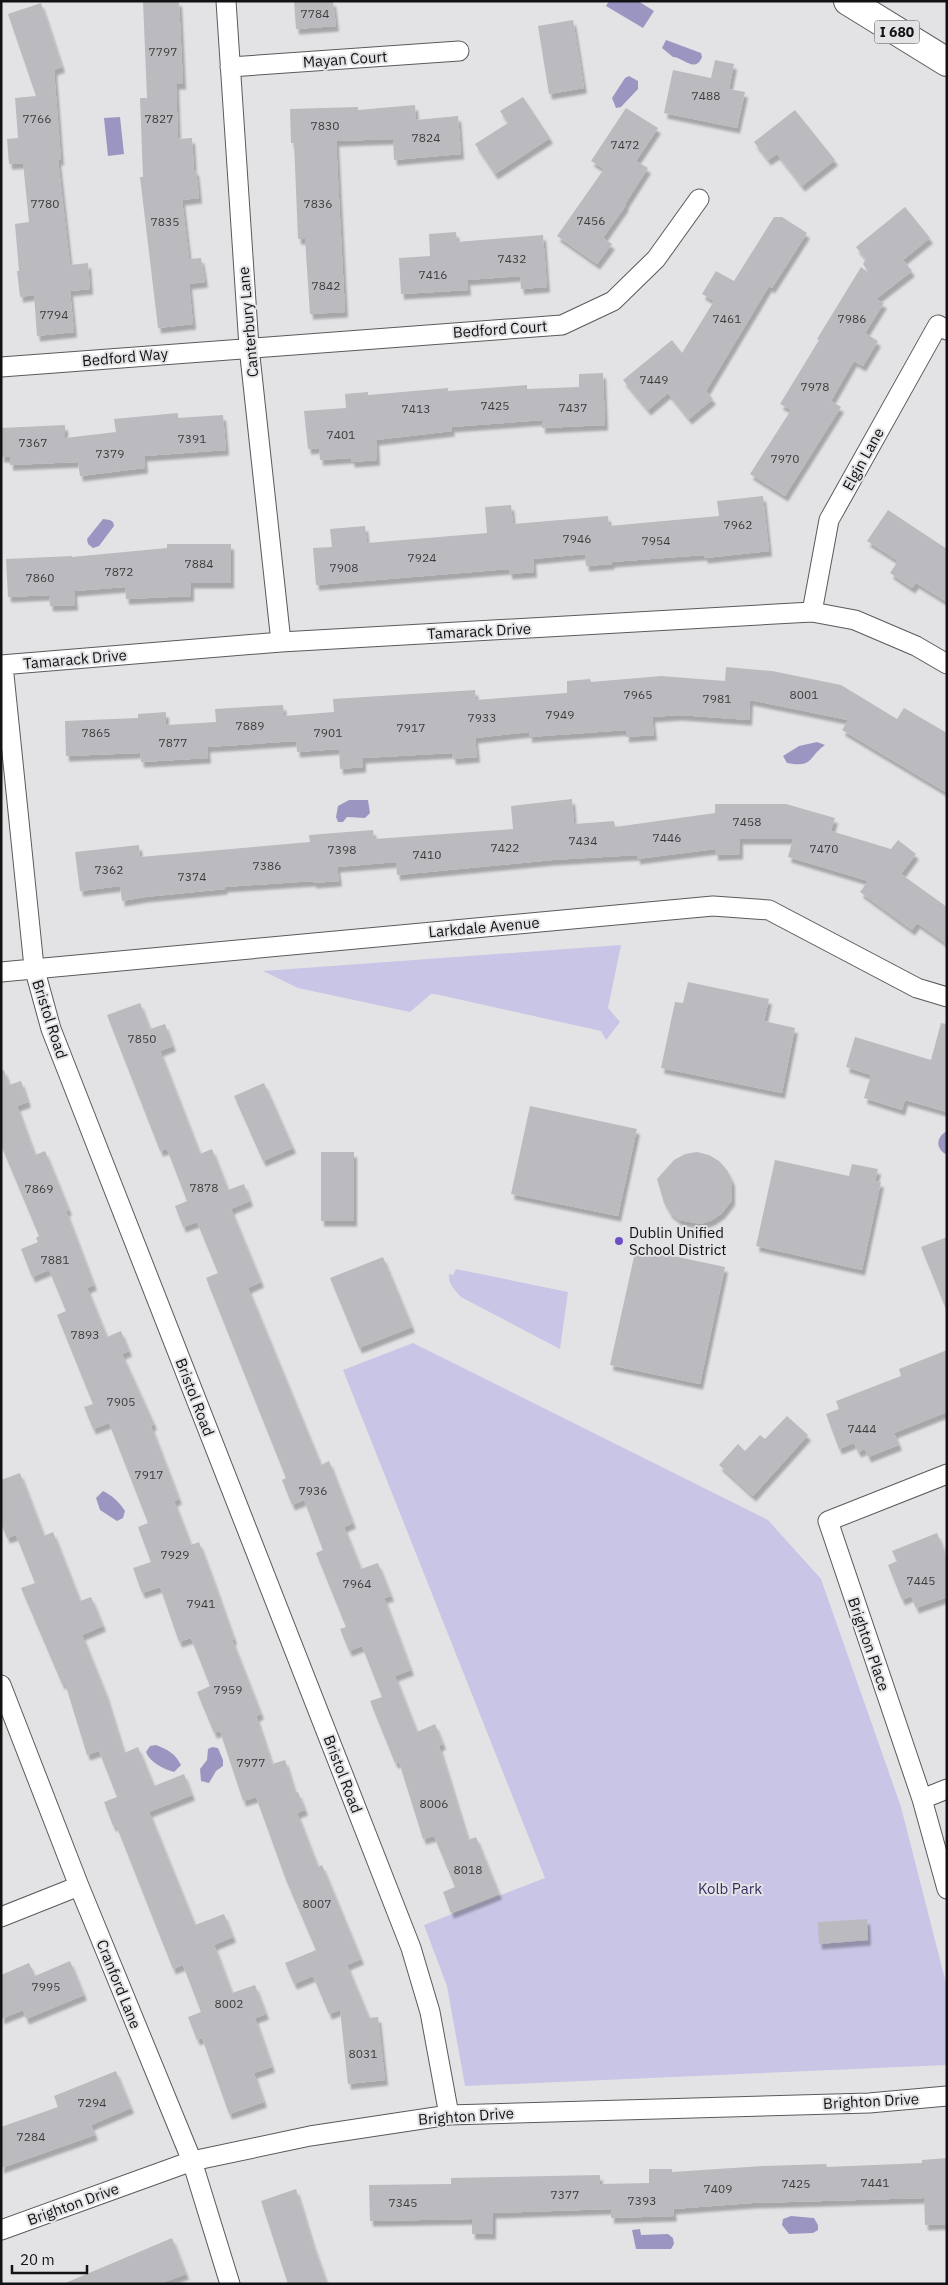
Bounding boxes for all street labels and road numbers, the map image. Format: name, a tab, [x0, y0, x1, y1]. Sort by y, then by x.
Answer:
road number: I 680	[874, 21, 920, 44]
street label: Mayan Court	[302, 47, 388, 71]
street label: Canterbury Lane	[234, 266, 262, 378]
street label: Bedford Court	[452, 316, 548, 342]
street label: Bedford Way	[81, 344, 169, 370]
street label: Elgin Lane	[838, 424, 888, 494]
street label: Tamarack Drive	[427, 619, 531, 643]
street label: Tamarack Drive	[22, 645, 128, 673]
street label: Larkdale Avenue	[428, 913, 540, 941]
street label: Bristol Road	[28, 977, 72, 1061]
street label: Bristol Road	[171, 1355, 219, 1439]
street label: Brighton Place	[844, 1595, 894, 1693]
street label: Bristol Road	[319, 1732, 367, 1816]
street label: Cranford Lane	[93, 1937, 145, 2031]
street label: Brighton Drive	[823, 2089, 919, 2113]
street label: Brighton Drive	[417, 2103, 515, 2129]
street label: Brighton Drive	[25, 2179, 121, 2229]

